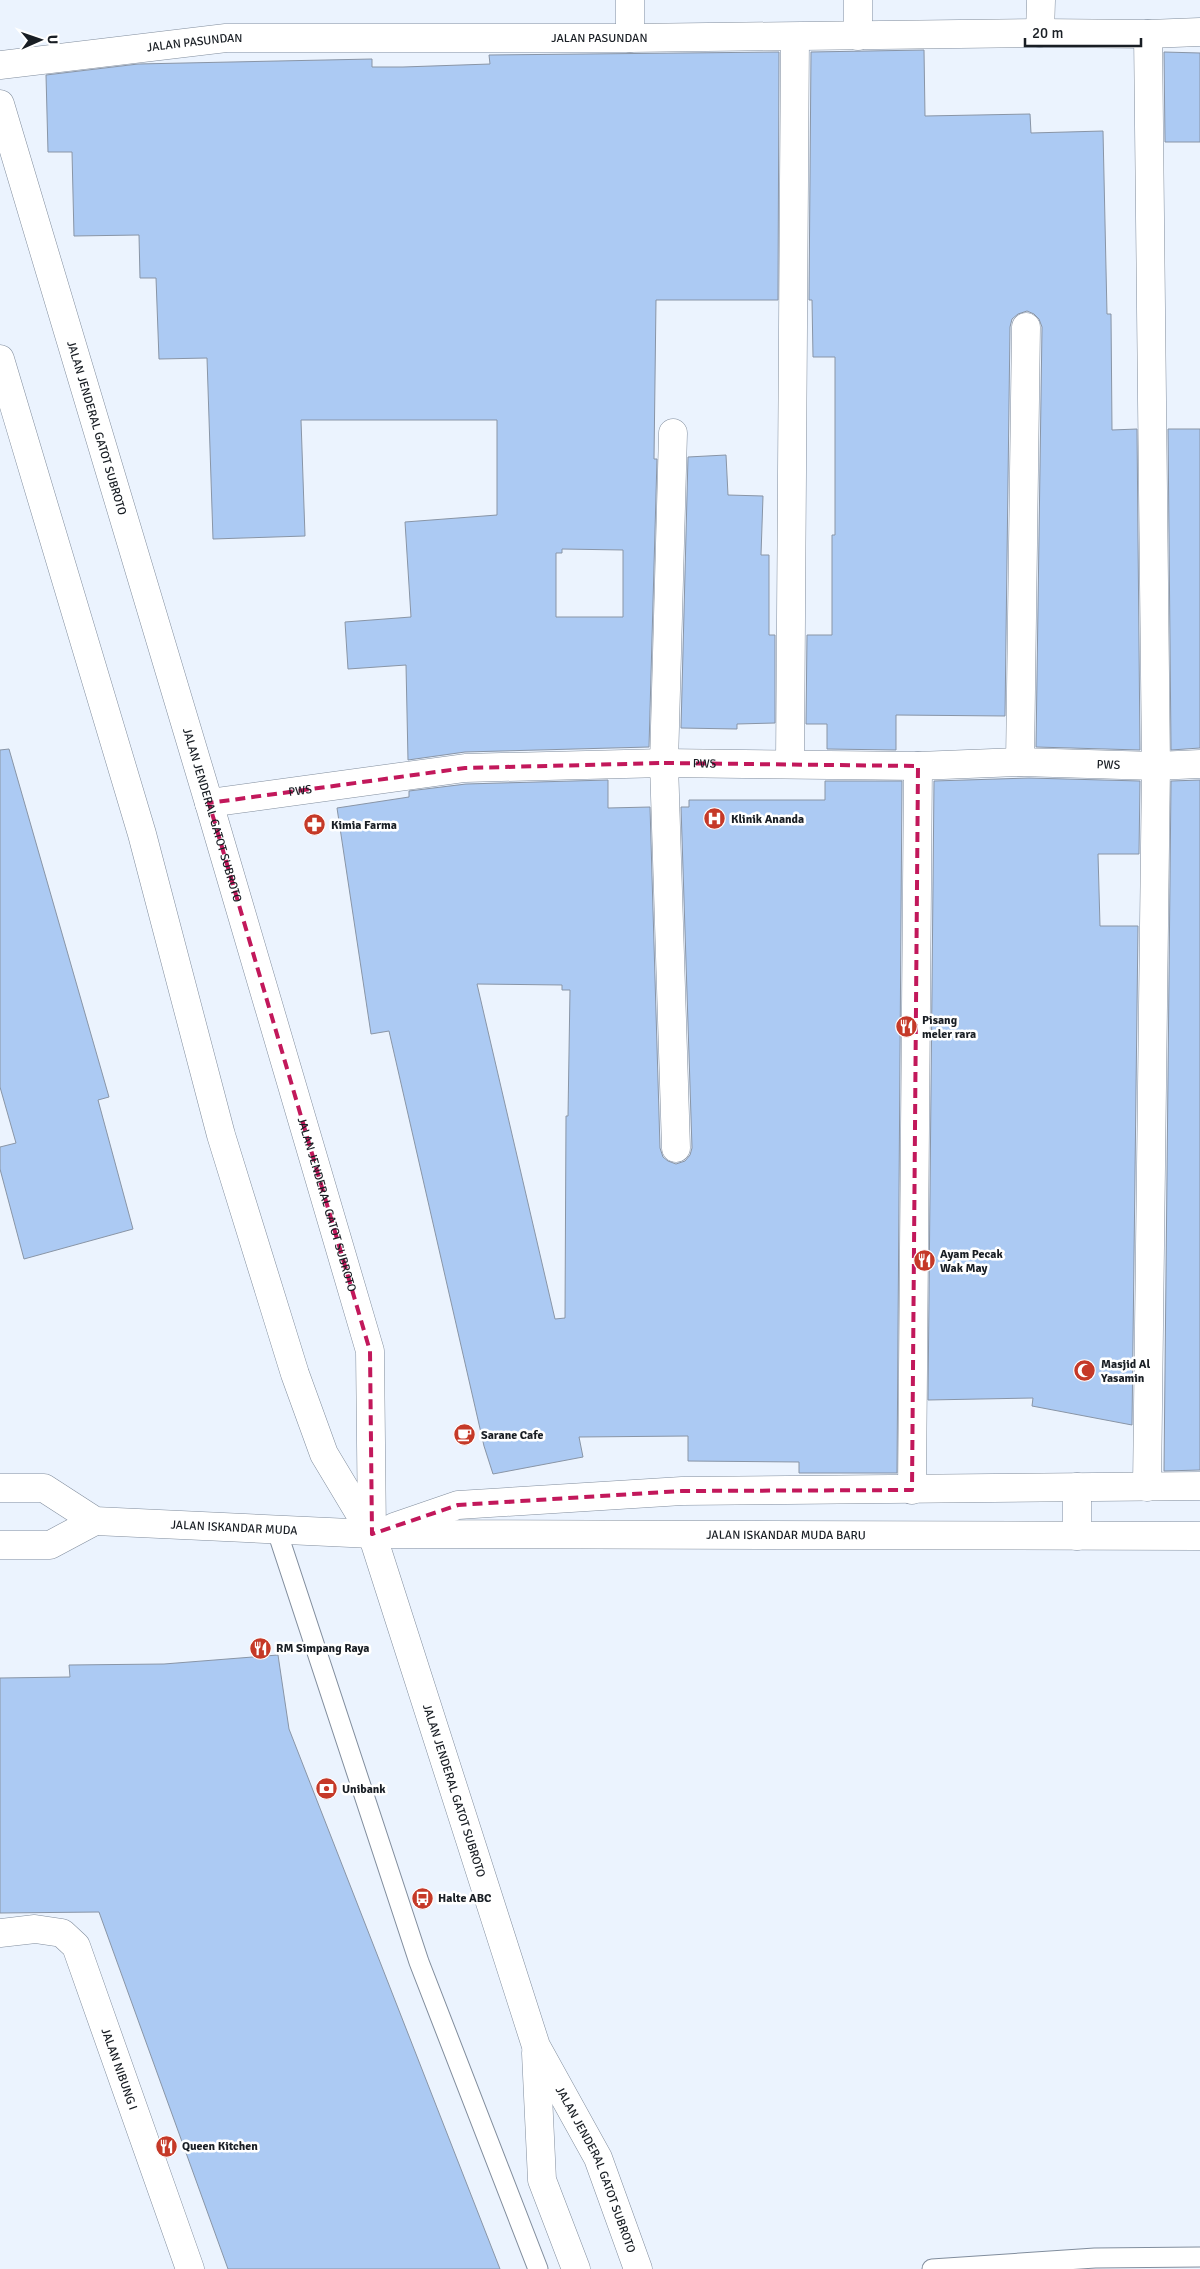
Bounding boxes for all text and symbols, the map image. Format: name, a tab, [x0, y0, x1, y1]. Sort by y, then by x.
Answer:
north arrow	[15, 15, 65, 65]
scale bar	[1025, 15, 1141, 47]
text: 20 m	[1032, 24, 1063, 42]
street label: JALAN PASUNDAN	[146, 30, 243, 55]
street label: JALAN PASUNDAN	[551, 30, 648, 46]
text: U	[44, 35, 61, 45]
street label: JALAN JENDERAL GATOT SUBROTO	[64, 339, 130, 517]
street label: JALAN JENDERAL GATOT SUBROTO	[179, 726, 245, 904]
street label: PWS	[693, 756, 717, 771]
street label: PWS	[1096, 757, 1121, 772]
street label: PWS	[287, 781, 313, 800]
hospital icon: Klinik Ananda	[703, 807, 727, 831]
place label: Klinik Ananda	[731, 812, 804, 827]
pharmacy icon: Kimia Farma	[303, 813, 327, 837]
place label: Kimia Farma	[331, 818, 397, 833]
place label: Pisang meler rara	[922, 1013, 976, 1042]
restaurant icon: Pisang meler rara	[894, 1015, 918, 1039]
street label: JALAN JENDERAL GATOT SUBROTO	[294, 1115, 360, 1294]
place label: Ayam Pecak Wak May	[940, 1247, 1003, 1276]
restaurant icon: Ayam Pecak Wak May	[912, 1249, 936, 1273]
place label: Masjid Al Yasamin	[1100, 1357, 1150, 1386]
mosque icon: Masjid Al Yasamin	[1073, 1359, 1097, 1383]
cafe icon: Sarane Cafe	[453, 1423, 477, 1447]
place label: Sarane Cafe	[481, 1428, 544, 1443]
street label: JALAN ISKANDAR MUDA	[170, 1517, 299, 1538]
street label: JALAN ISKANDAR MUDA BARU	[706, 1527, 866, 1543]
restaurant icon: RM Simpang Raya	[248, 1636, 272, 1660]
place label: RM Simpang Raya	[276, 1641, 370, 1656]
street label: JALAN JENDERAL GATOT SUBROTO	[419, 1702, 489, 1879]
bank icon: Unibank	[314, 1777, 338, 1801]
place label: Unibank	[342, 1782, 386, 1797]
bus stop icon: Halte ABC	[410, 1886, 434, 1910]
place label: Halte ABC	[438, 1891, 492, 1906]
street label: JALAN NIBUNG I	[98, 2026, 141, 2112]
street label: JALAN JENDERAL GATOT SUBROTO	[552, 2084, 639, 2255]
restaurant icon: Queen Kitchen	[154, 2134, 178, 2158]
place label: Queen Kitchen	[182, 2139, 258, 2154]

